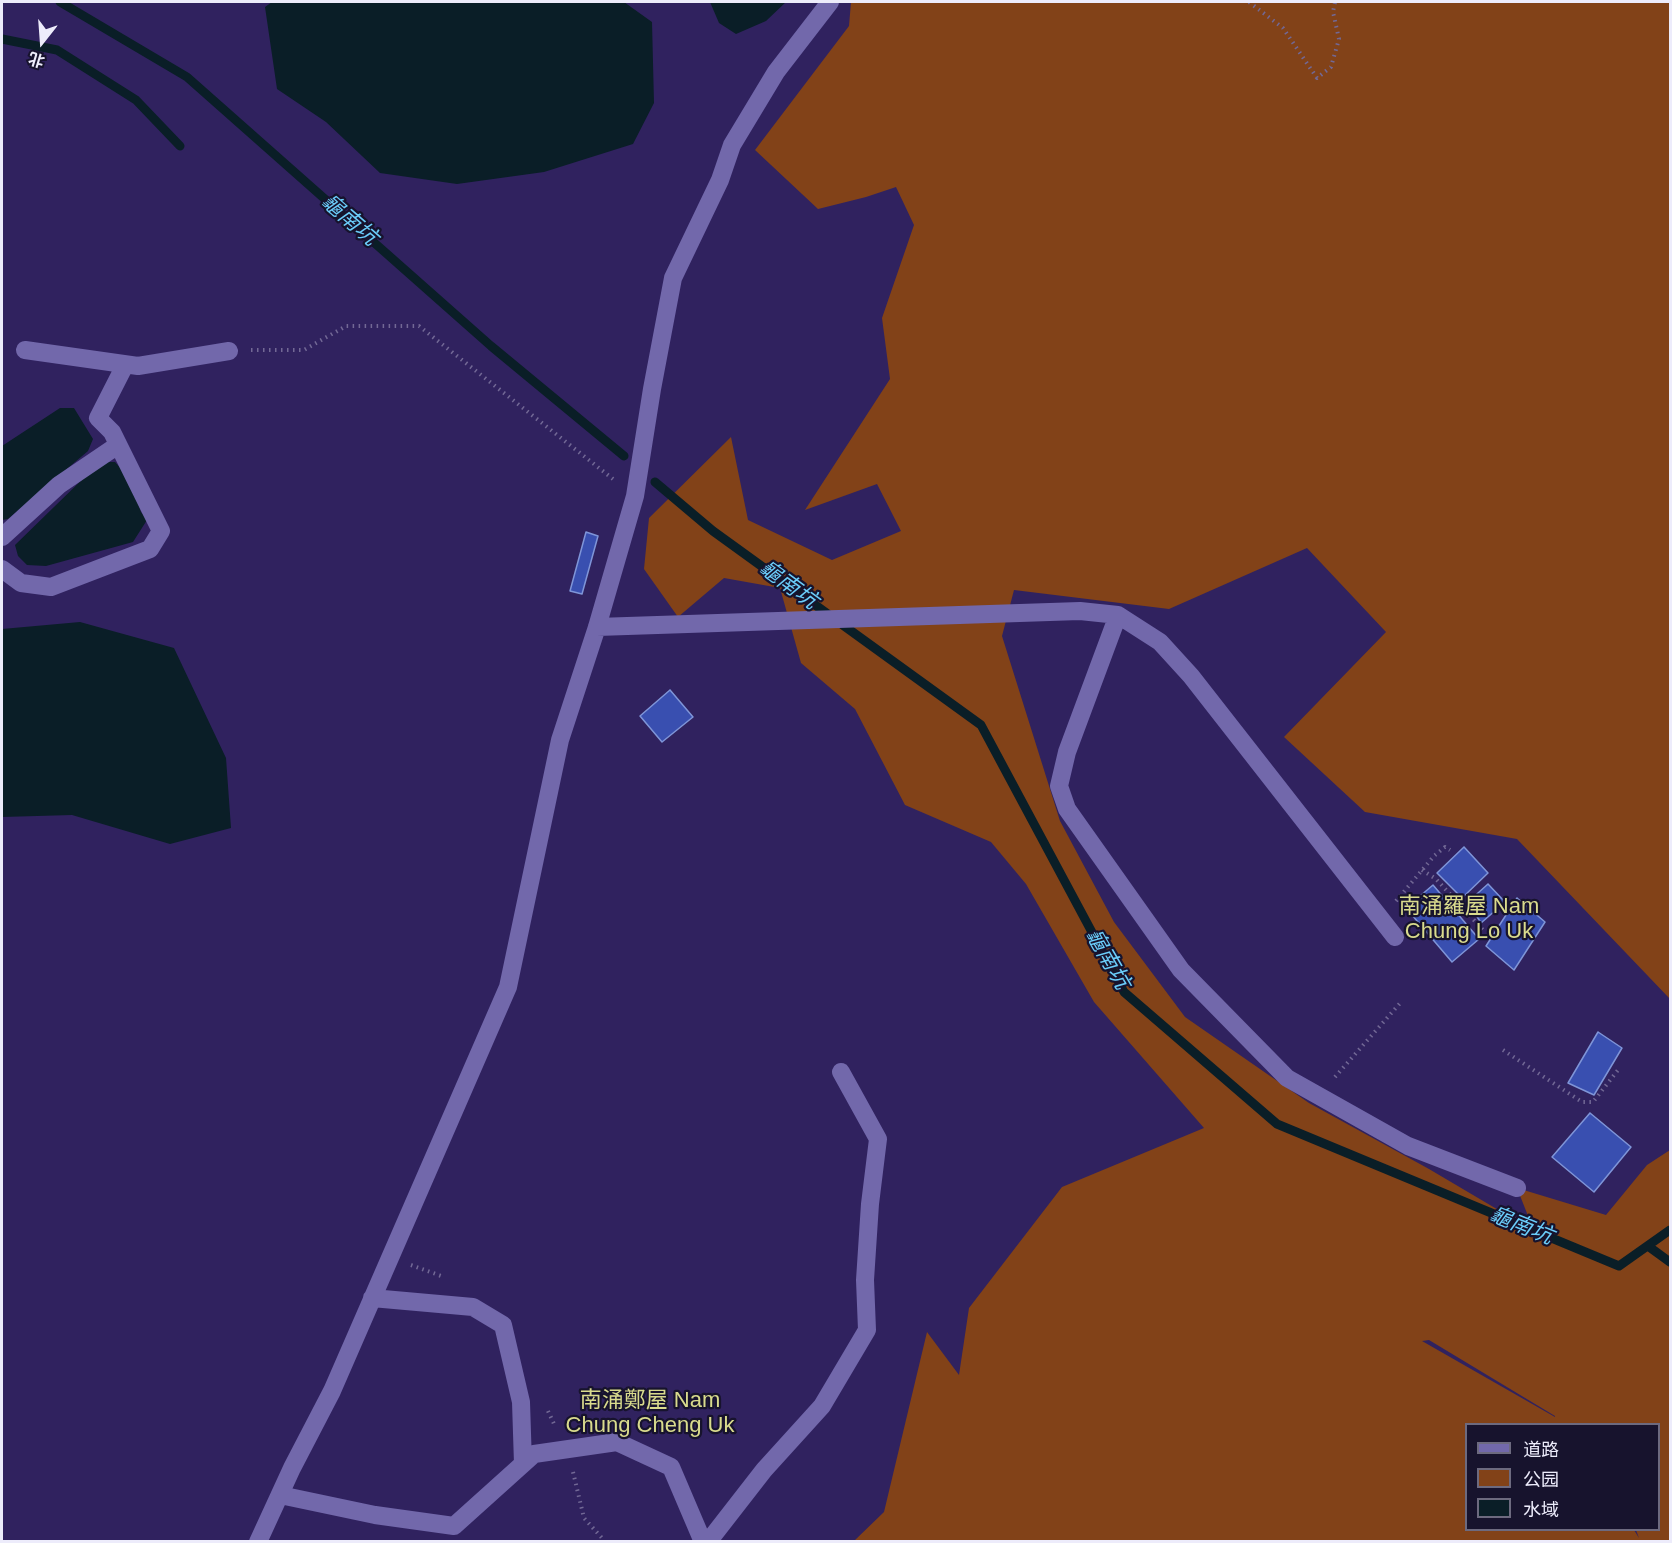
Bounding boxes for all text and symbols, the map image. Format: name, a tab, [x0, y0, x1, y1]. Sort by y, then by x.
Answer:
north arrow	[12, 12, 72, 72]
text: 北	[26, 49, 47, 70]
water label: 龜南坑	[315, 188, 383, 252]
water label: 龜南坑	[754, 555, 822, 615]
district label: 南涌羅屋 Nam Chung Lo Uk	[1397, 894, 1541, 945]
water label: 龜南坑	[1079, 924, 1135, 994]
water label: 龜南坑	[1485, 1201, 1557, 1251]
district label: 南涌鄭屋 Nam Chung Cheng Uk	[555, 1388, 745, 1440]
legend	[1465, 1423, 1660, 1531]
text: 道路	[1523, 1440, 1559, 1460]
text: 公园	[1523, 1470, 1559, 1490]
text: 水域	[1523, 1500, 1559, 1520]

